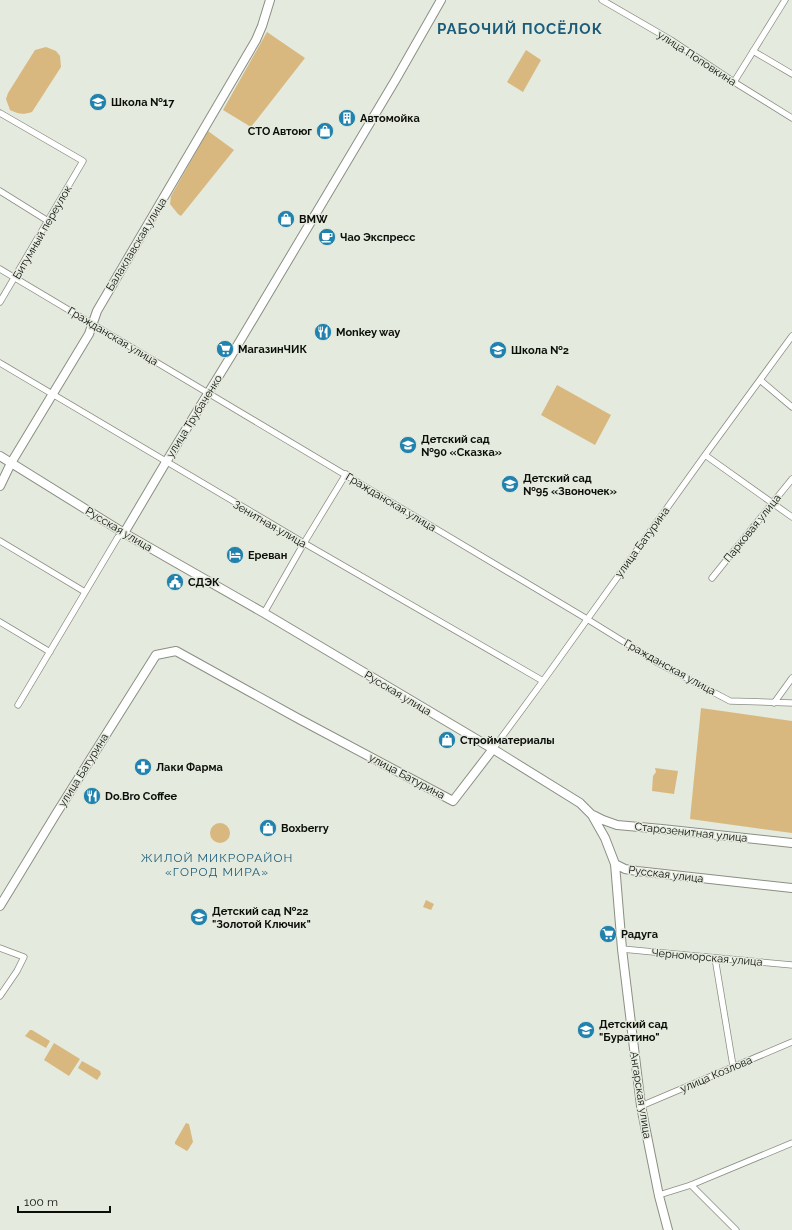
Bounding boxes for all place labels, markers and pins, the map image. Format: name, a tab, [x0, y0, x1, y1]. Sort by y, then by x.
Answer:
school or university icon: Школа №17	[88, 92, 108, 112]
place label: Школа №17	[111, 96, 175, 109]
building icon: Автомойка	[337, 108, 357, 128]
place label: Автомойка	[360, 112, 420, 125]
shop icon: СТО Автоюг	[315, 121, 335, 141]
place label: СТО Автоюг	[248, 125, 312, 138]
shop icon: BMW	[276, 209, 296, 229]
place label: BMW	[299, 213, 328, 226]
cafe icon: Чао Экспресс	[317, 227, 337, 247]
place label: Чао Экспресс	[340, 231, 415, 244]
restaurant icon: Monkey way	[313, 322, 333, 342]
place label: Monkey way	[336, 326, 400, 339]
supermarket icon: МагазинЧИК	[215, 339, 235, 359]
school or university icon: Школа №2	[488, 340, 508, 360]
place label: МагазинЧИК	[238, 343, 307, 356]
place label: Школа №2	[511, 344, 569, 357]
place label: Детский сад №90 «Сказка»	[421, 433, 502, 459]
school or university icon: Детский сад №90 «Сказка»	[398, 435, 418, 455]
place label: Детский сад №95 «Звоночек»	[523, 472, 617, 498]
school or university icon: Детский сад №95 «Звоночек»	[500, 474, 520, 494]
hotel icon: Ереван	[225, 545, 245, 565]
place label: Ереван	[248, 549, 287, 562]
public building icon: СДЭК	[165, 572, 185, 592]
place label: СДЭК	[188, 576, 220, 589]
shop icon: Стройматериалы	[437, 730, 457, 750]
place label: Стройматериалы	[460, 734, 555, 747]
pharmacy icon: Лаки Фарма	[133, 757, 153, 777]
place label: Лаки Фарма	[156, 761, 223, 774]
restaurant icon: Do.Bro Coffee	[82, 786, 102, 806]
place label: Do.Bro Coffee	[105, 790, 178, 803]
shop icon: Boxberry	[258, 818, 278, 838]
place label: Boxberry	[281, 822, 329, 835]
place label: Детский сад №22 "Золотой Ключик"	[212, 905, 311, 931]
school or university icon: Детский сад №22 "Золотой Ключик"	[189, 907, 209, 927]
supermarket icon: Радуга	[598, 924, 618, 944]
place label: Радуга	[621, 928, 658, 941]
place label: Детский сад "Буратино"	[599, 1018, 668, 1044]
school or university icon: Детский сад "Буратино"	[576, 1020, 596, 1040]

